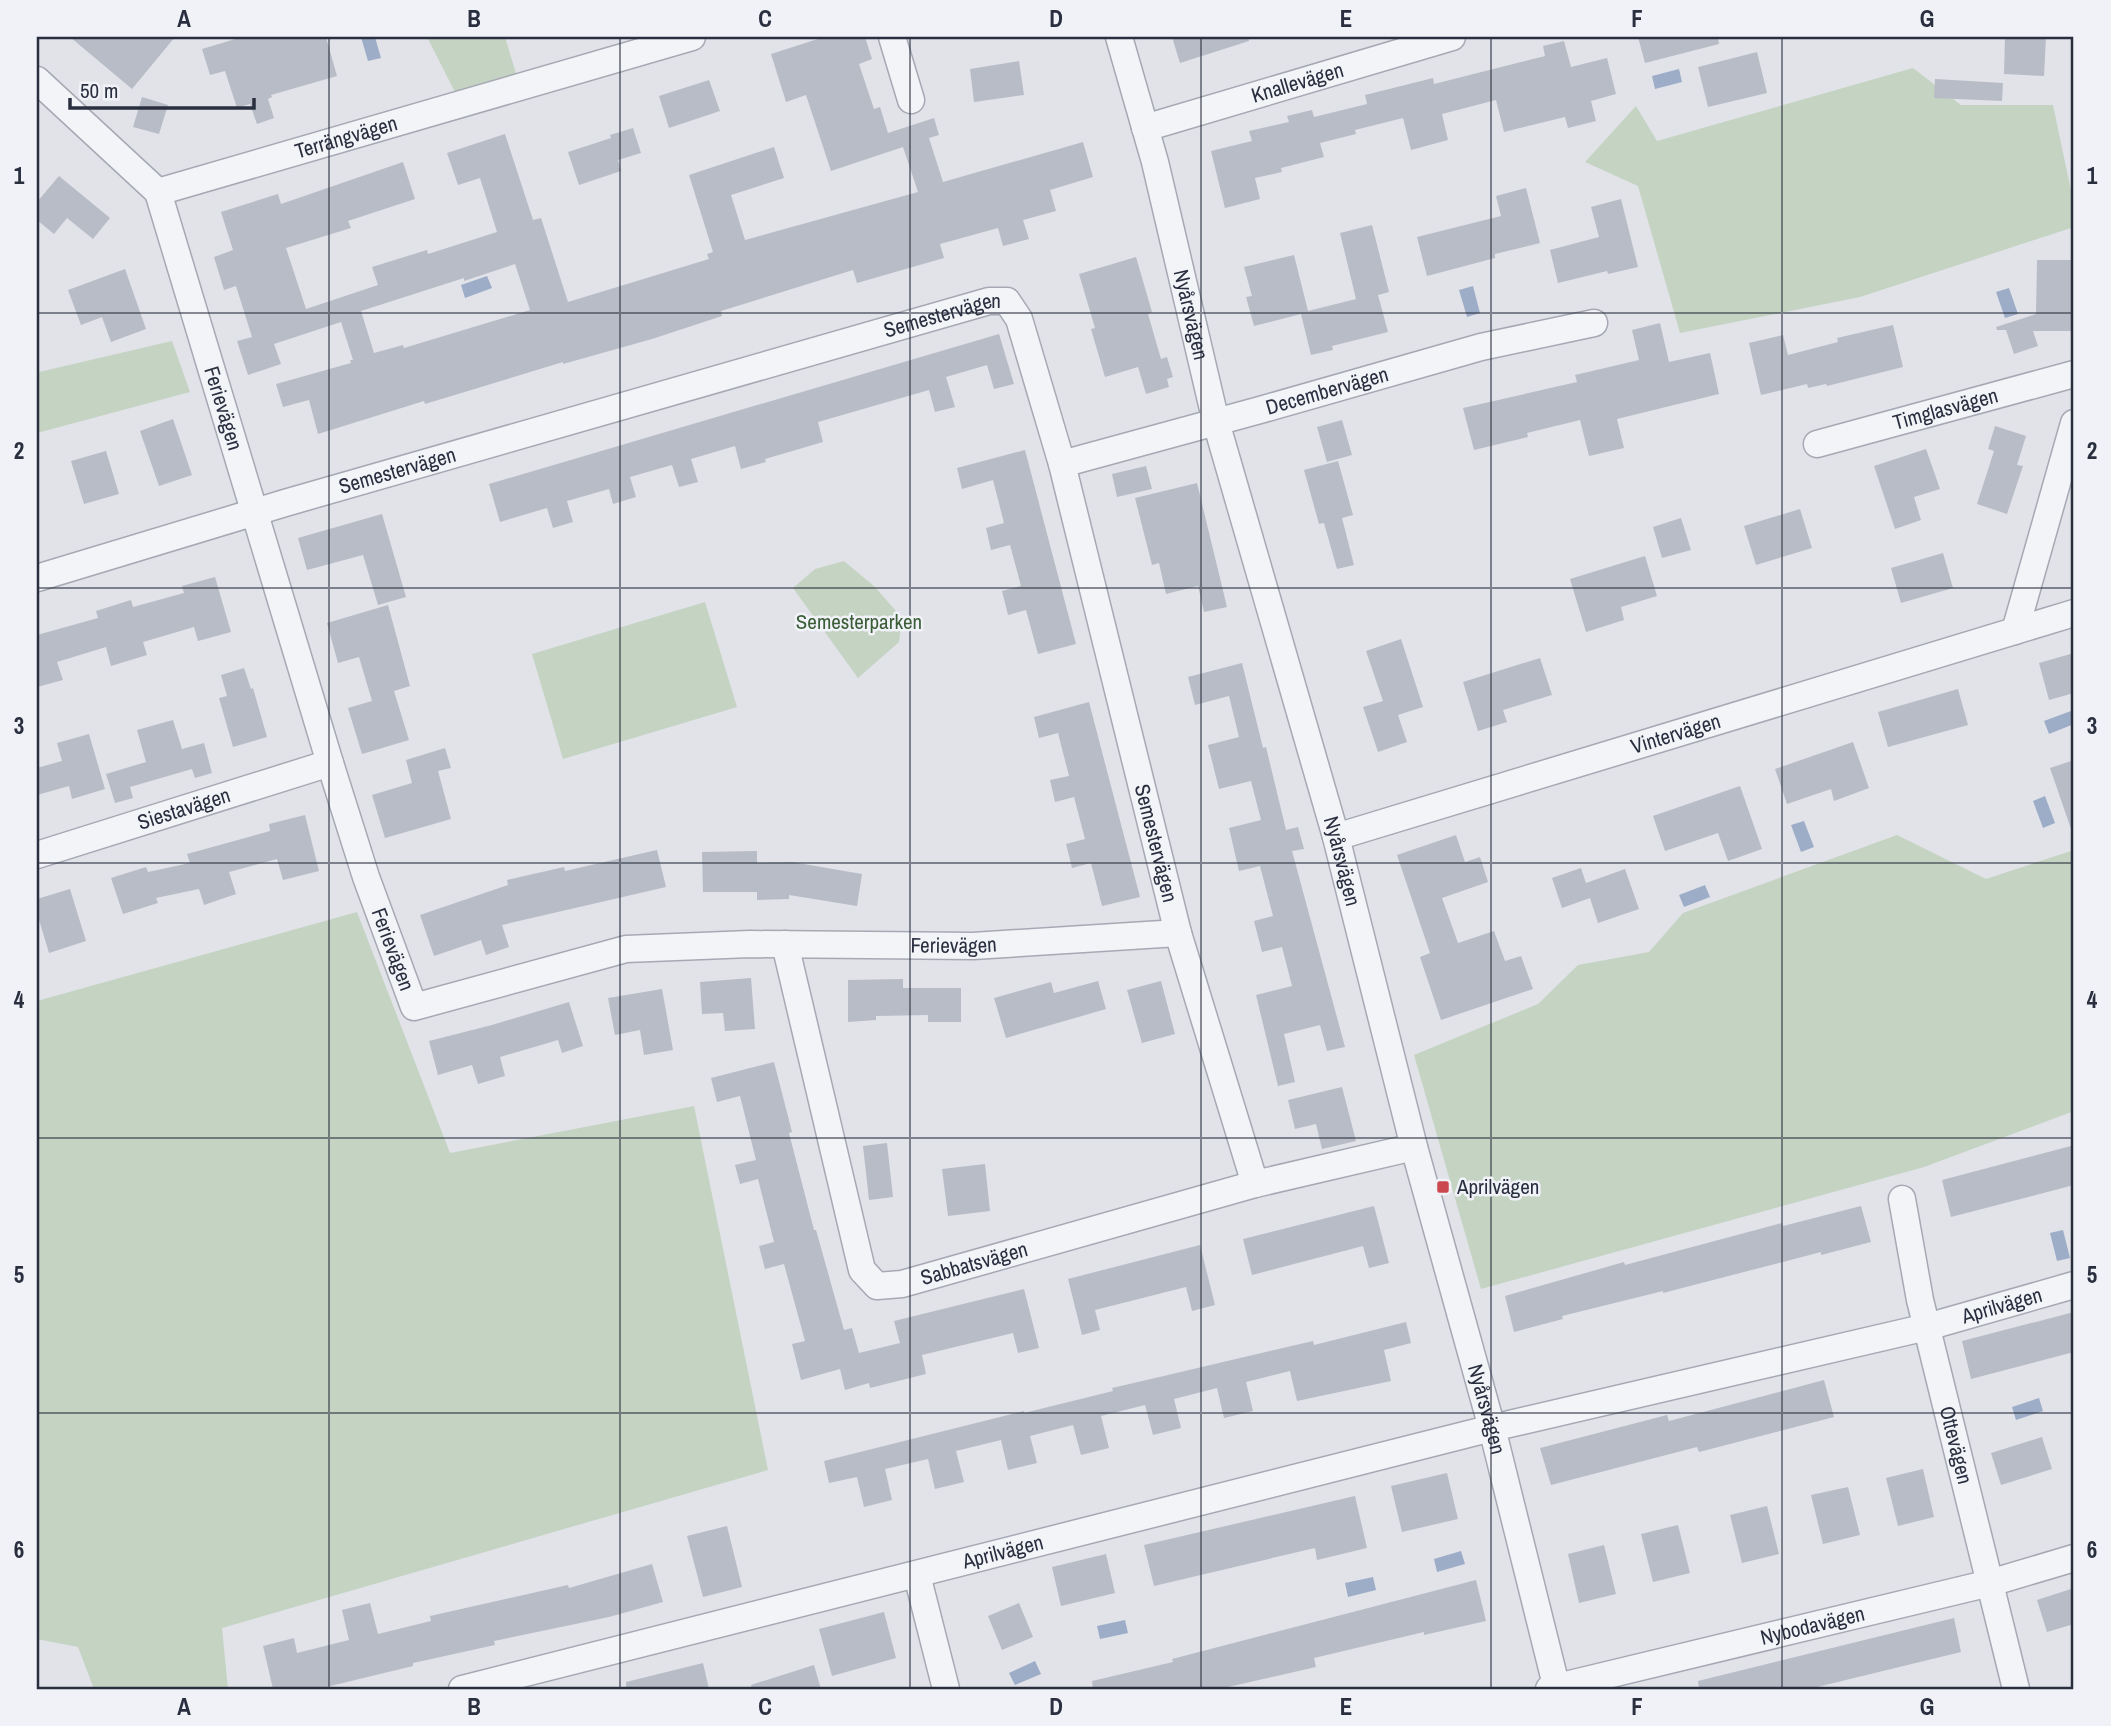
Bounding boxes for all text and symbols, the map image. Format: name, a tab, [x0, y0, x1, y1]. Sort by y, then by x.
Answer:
text: A	[177, 3, 191, 34]
text: B	[467, 3, 481, 34]
text: C	[758, 3, 772, 34]
text: D	[1049, 3, 1063, 34]
text: E	[1340, 3, 1352, 34]
text: F	[1631, 3, 1643, 34]
text: G	[1920, 3, 1934, 34]
street label: Knallevägen	[1248, 55, 1347, 110]
scale bar	[70, 66, 254, 110]
text: 50 m	[80, 76, 118, 105]
street label: Terrängvägen	[291, 108, 401, 165]
text: 1	[14, 160, 25, 191]
text: 1	[2087, 160, 2098, 191]
street label: Nyårsvägen	[1167, 267, 1216, 363]
street label: Semestervägen	[880, 286, 1001, 344]
street label: Decembervägen	[1262, 359, 1392, 422]
street label: Ferievägen	[197, 363, 250, 454]
street label: Timglasvägen	[1889, 380, 2001, 437]
text: 2	[14, 435, 24, 466]
text: 2	[2087, 435, 2097, 466]
street label: Semestervägen	[335, 440, 459, 501]
park label: Semesterparken	[796, 607, 922, 636]
street label: Vintervägen	[1627, 706, 1724, 761]
text: 3	[14, 710, 24, 741]
text: 3	[2087, 710, 2097, 741]
street label: Siestavägen	[134, 780, 234, 837]
street label: Semestervägen	[1128, 781, 1185, 905]
street label: Nyårsvägen	[1317, 813, 1368, 909]
street label: Ferievägen	[365, 904, 422, 995]
street label: Ferievägen	[910, 930, 998, 960]
text: 4	[14, 984, 25, 1015]
text: 4	[2087, 984, 2098, 1015]
place label: Aprilvägen	[1456, 1172, 1539, 1201]
marker: Aprilvägen	[1435, 1179, 1451, 1195]
street label: Sabbatsvägen	[917, 1234, 1031, 1292]
text: 5	[14, 1259, 24, 1290]
text: 5	[2087, 1259, 2097, 1290]
street label: Aprilvägen	[1957, 1280, 2045, 1331]
street label: Nyårsvägen	[1461, 1361, 1513, 1457]
street label: Ottevägen	[1933, 1403, 1980, 1487]
street label: Aprilvägen	[958, 1527, 1046, 1576]
text: 6	[14, 1534, 24, 1565]
text: 6	[2087, 1534, 2097, 1565]
street label: Nybodavägen	[1757, 1599, 1867, 1652]
text: A	[177, 1691, 191, 1722]
text: B	[467, 1691, 481, 1722]
text: C	[758, 1691, 772, 1722]
text: D	[1049, 1691, 1063, 1722]
text: E	[1340, 1691, 1352, 1722]
text: F	[1631, 1691, 1643, 1722]
text: G	[1920, 1691, 1934, 1722]

